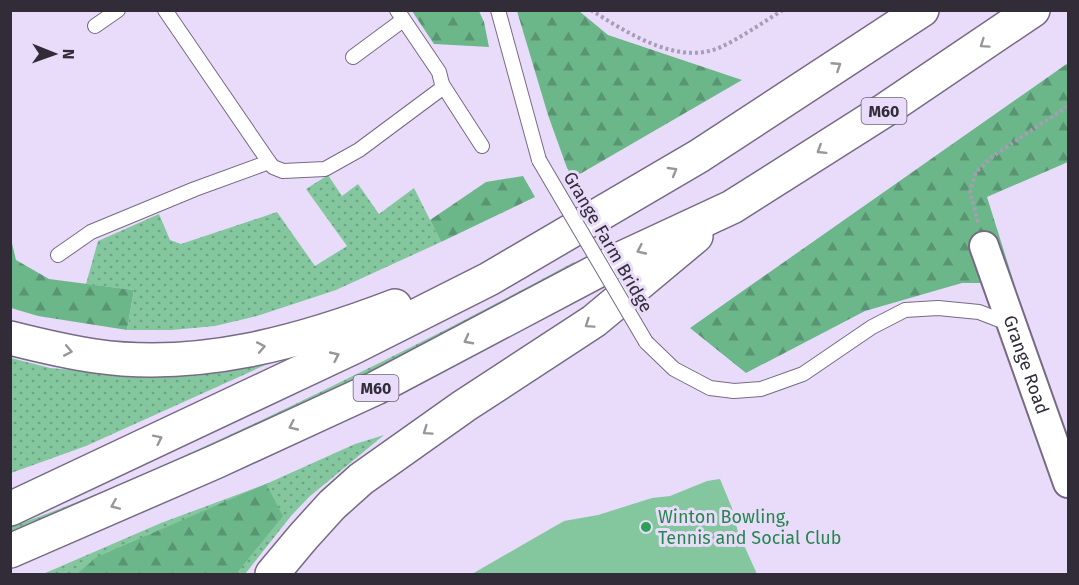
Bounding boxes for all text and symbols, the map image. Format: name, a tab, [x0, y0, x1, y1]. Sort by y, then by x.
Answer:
north arrow	[24, 24, 84, 84]
one-way arrow	[980, 37, 991, 48]
text: N	[59, 49, 78, 60]
one-way arrow	[830, 62, 841, 73]
road number: M60	[862, 98, 906, 124]
one-way arrow	[817, 143, 827, 155]
one-way arrow	[666, 167, 677, 178]
street label: Grange Farm Bridge	[559, 168, 657, 316]
one-way arrow	[636, 242, 647, 254]
street label: Grange Road	[998, 312, 1054, 417]
one-way arrow	[585, 317, 596, 328]
one-way arrow	[463, 332, 474, 344]
one-way arrow	[256, 341, 266, 354]
one-way arrow	[62, 344, 72, 357]
one-way arrow	[328, 352, 339, 364]
road number: M60	[354, 375, 398, 401]
one-way arrow	[289, 419, 300, 431]
one-way arrow	[422, 424, 433, 435]
one-way arrow	[152, 434, 163, 446]
one-way arrow	[110, 498, 121, 510]
place label: Winton Bowling, Tennis and Social Club	[658, 506, 841, 549]
marker: Winton Bowling, Tennis and Social Club	[639, 520, 653, 534]

